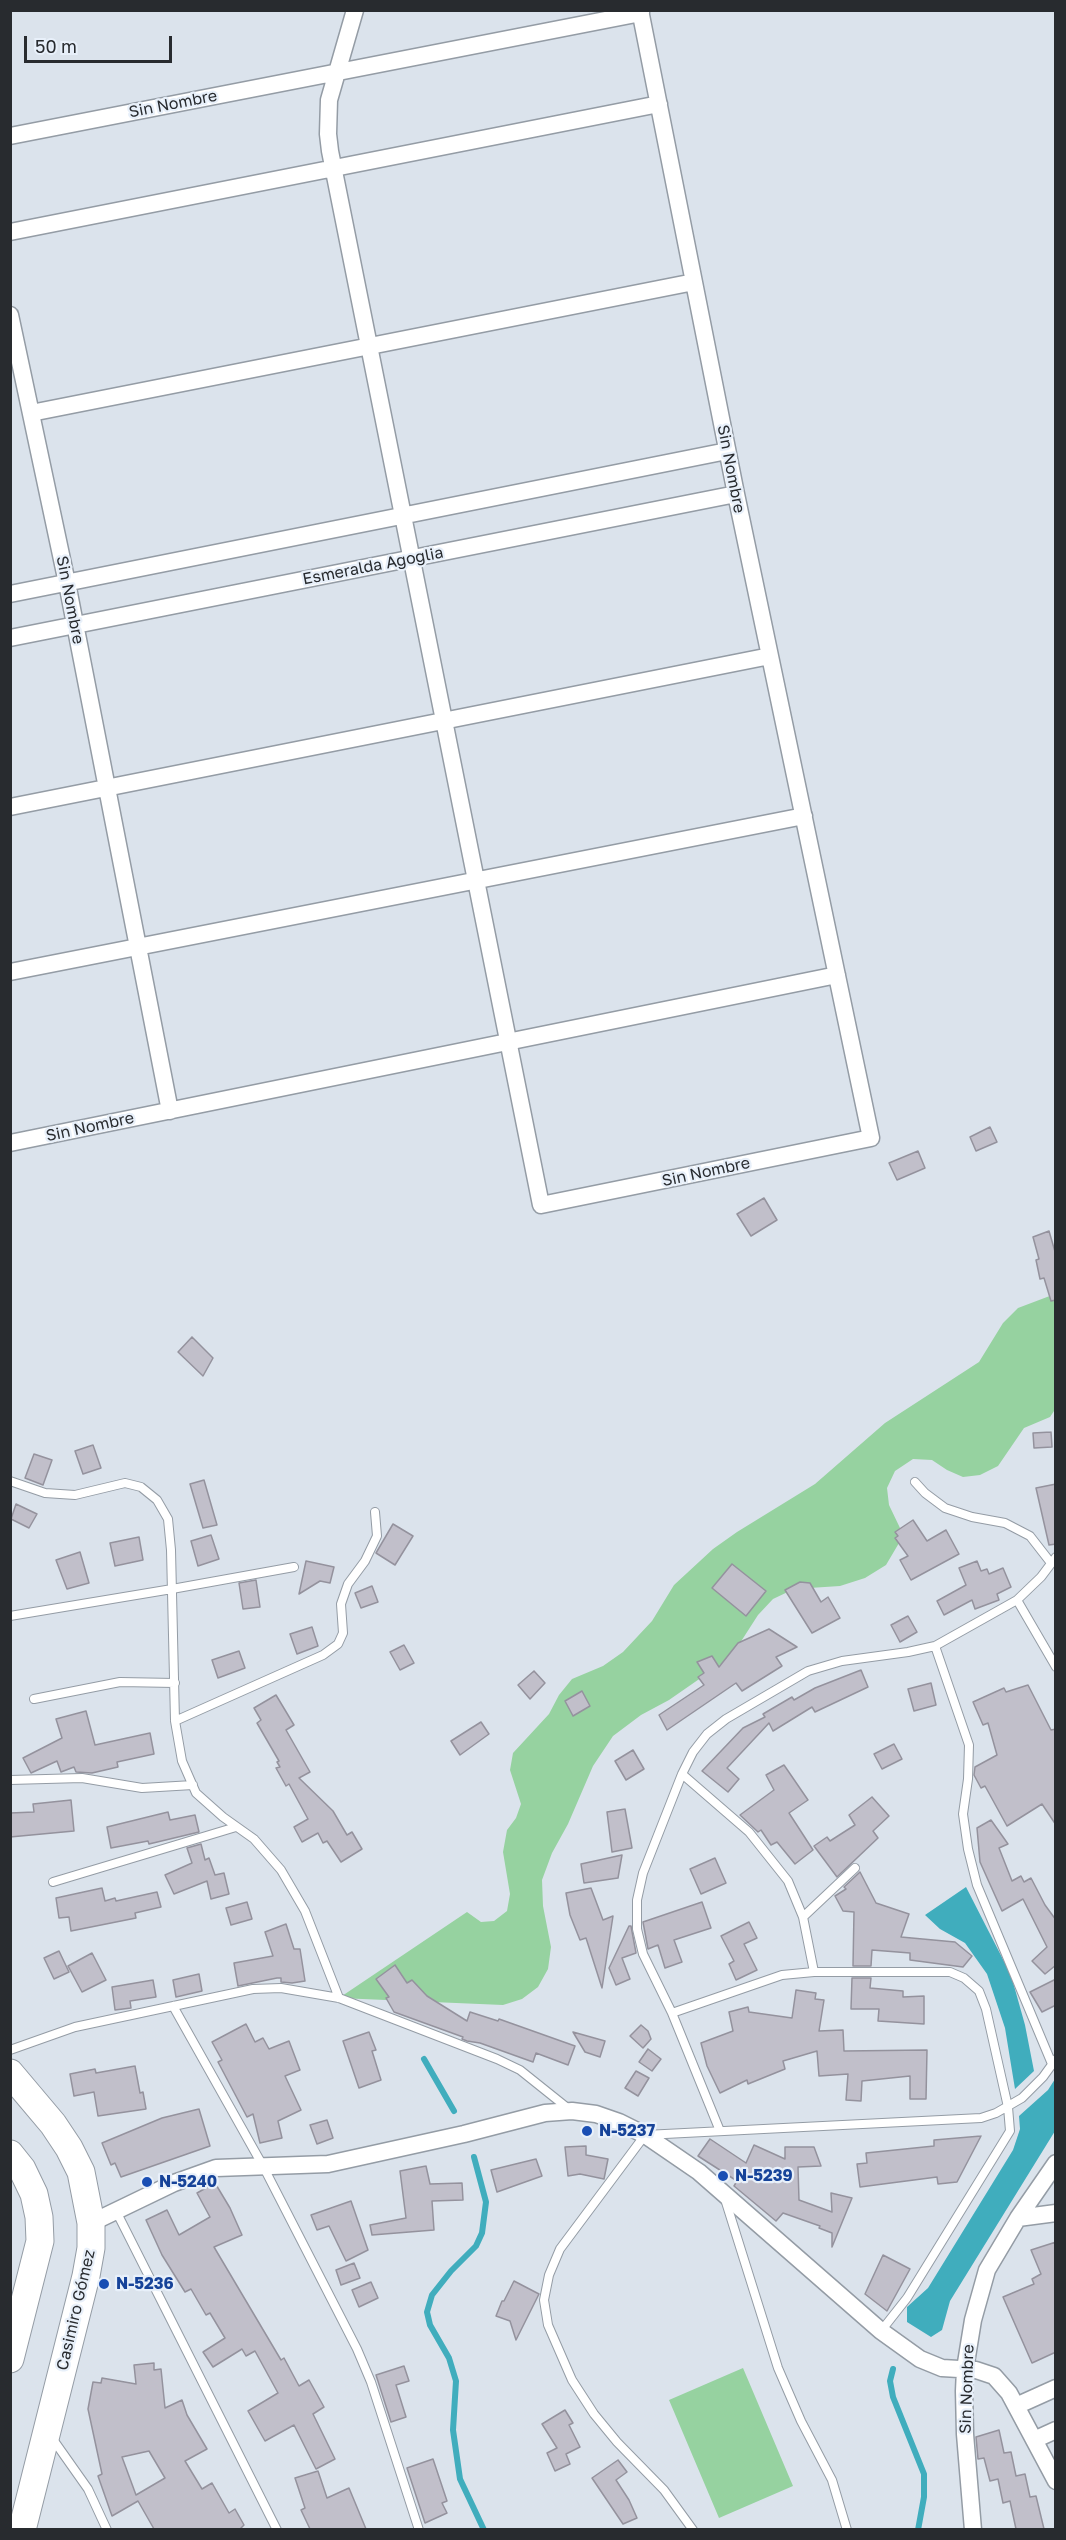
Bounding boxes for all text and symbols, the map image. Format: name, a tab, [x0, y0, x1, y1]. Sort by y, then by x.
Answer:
scale bar	[27, 24, 176, 62]
text: 50 m	[35, 35, 77, 57]
street label: Sin Nombre	[127, 86, 219, 122]
street label: Sin Nombre	[713, 423, 749, 515]
street label: Esmeralda Agoglia	[301, 543, 445, 589]
street label: Sin Nombre	[52, 554, 88, 646]
street label: Sin Nombre	[44, 1108, 136, 1146]
street label: Sin Nombre	[660, 1153, 752, 1191]
place label: N-5237	[599, 2121, 655, 2141]
marker: N-5237	[580, 2124, 594, 2138]
place label: N-5239	[735, 2166, 793, 2186]
marker: N-5239	[716, 2169, 730, 2183]
place label: N-5240	[159, 2172, 217, 2192]
marker: N-5240	[140, 2175, 154, 2189]
street label: Casimiro Gómez	[53, 2248, 99, 2372]
place label: N-5236	[116, 2274, 174, 2294]
marker: N-5236	[97, 2277, 111, 2291]
street label: Sin Nombre	[956, 2344, 978, 2434]

